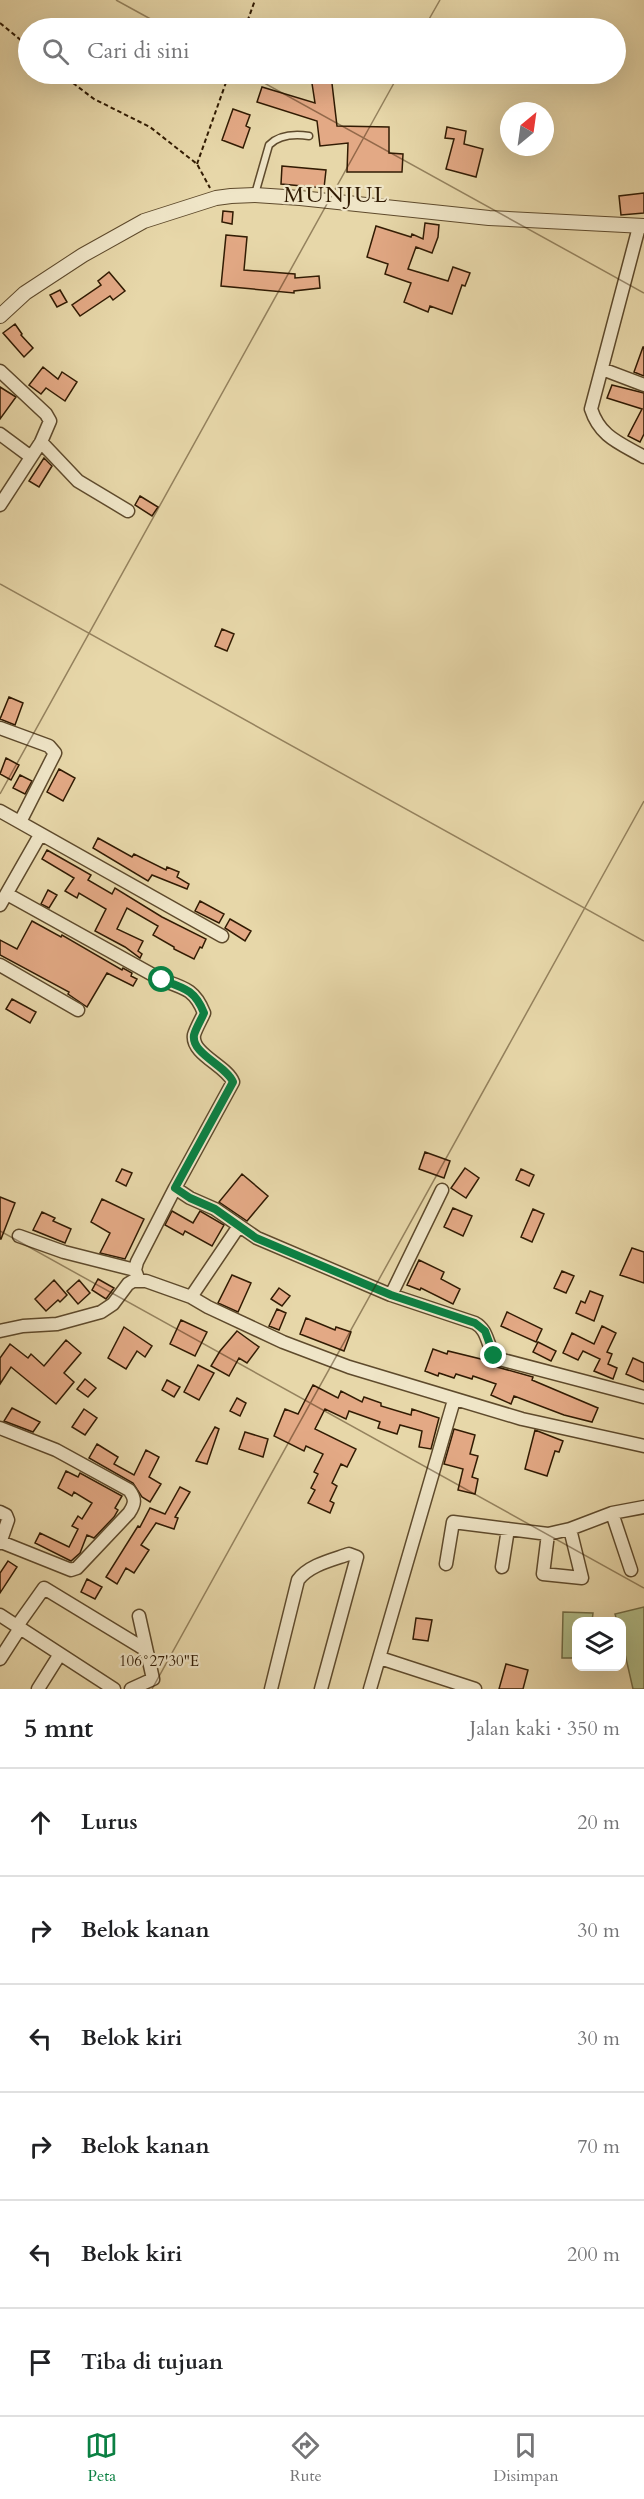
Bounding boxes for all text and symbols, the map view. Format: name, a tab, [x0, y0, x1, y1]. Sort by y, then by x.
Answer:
search box	[18, 18, 626, 84]
icon: search	[39, 35, 72, 68]
text: Cari di sini	[87, 36, 190, 66]
north arrow	[500, 102, 554, 156]
district label: MUNJUL	[283, 180, 389, 210]
route start	[148, 966, 174, 992]
route end	[480, 1342, 506, 1368]
map controls	[572, 1617, 626, 1671]
button: layers	[572, 1617, 626, 1671]
text: 106°27'30"E	[119, 1651, 199, 1671]
text: 5 mnt	[24, 1711, 93, 1746]
text: Jalan kaki · 350 m	[470, 1715, 620, 1742]
icon: ahead	[24, 1806, 57, 1839]
text: Lurus	[81, 1807, 138, 1837]
text: 20 m	[577, 1809, 620, 1836]
icon: right	[24, 1914, 57, 1947]
text: Belok kanan	[81, 1915, 210, 1945]
text: 30 m	[577, 1917, 620, 1944]
icon: left	[24, 2022, 57, 2055]
text: Belok kiri	[81, 2023, 182, 2053]
text: 30 m	[577, 2025, 620, 2052]
icon: right	[24, 2130, 57, 2163]
text: Belok kanan	[81, 2131, 210, 2161]
text: 70 m	[577, 2133, 620, 2160]
icon: left	[24, 2238, 57, 2271]
text: Belok kiri	[81, 2239, 182, 2269]
text: 200 m	[567, 2241, 620, 2268]
icon: arrive	[24, 2346, 57, 2379]
text: Tiba di tujuan	[81, 2347, 223, 2377]
tab: Peta	[85, 2429, 118, 2487]
tab: Rute	[289, 2429, 322, 2487]
tab: Disimpan	[493, 2429, 559, 2487]

